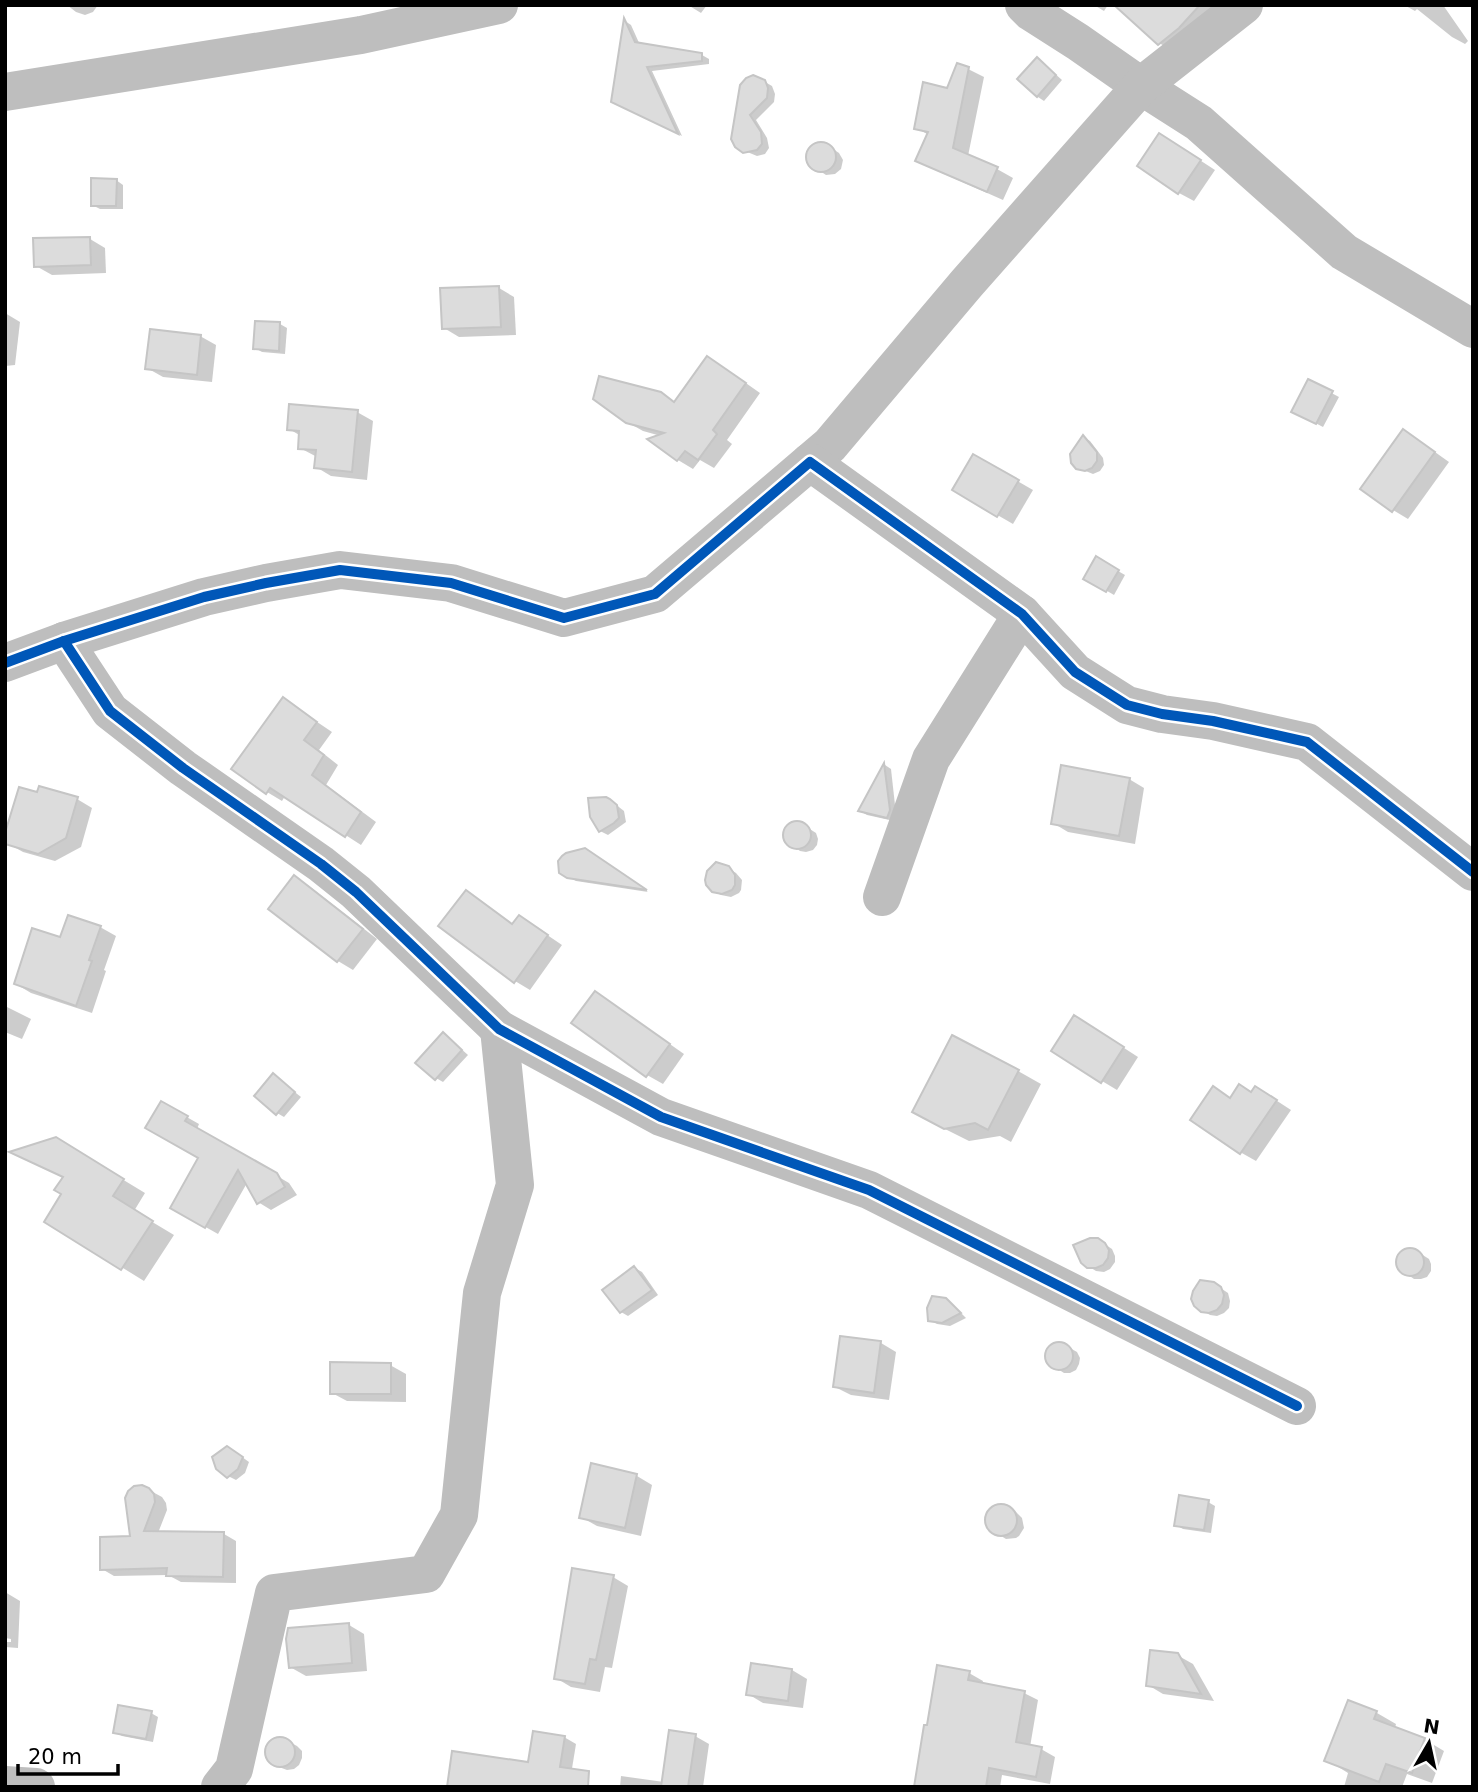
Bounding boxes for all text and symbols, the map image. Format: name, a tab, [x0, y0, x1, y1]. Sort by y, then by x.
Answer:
north arrow	[1394, 1708, 1464, 1778]
text: N	[1422, 1714, 1441, 1738]
scale bar	[18, 1732, 117, 1776]
text: 20 m	[28, 1745, 82, 1769]

